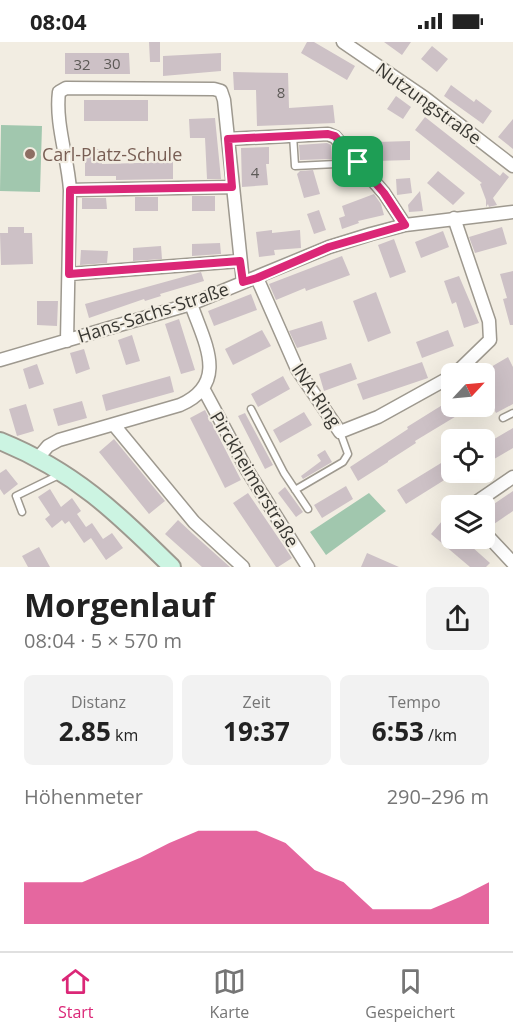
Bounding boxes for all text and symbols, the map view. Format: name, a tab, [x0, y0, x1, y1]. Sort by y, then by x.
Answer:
text: 08:04	[30, 6, 87, 36]
house number: 30	[103, 53, 121, 73]
house number: 32	[73, 54, 91, 74]
street label: Nutzungstraße	[371, 57, 487, 149]
house number: 8	[277, 82, 285, 102]
pin	[332, 136, 383, 187]
place label: Carl-Platz-Schule	[42, 142, 182, 166]
icon: arrive	[341, 145, 374, 178]
marker: Carl-Platz-Schule	[23, 147, 37, 161]
house number: 4	[251, 162, 260, 182]
street label: Hans-Sachs-Straße	[74, 276, 232, 348]
street label: INA-Ring	[287, 358, 347, 432]
north arrow	[441, 363, 495, 417]
map controls	[441, 363, 495, 549]
street label: Pirckheimerstraße	[205, 407, 305, 551]
button: locate	[441, 429, 495, 483]
button: layers	[441, 495, 495, 549]
text: Morgenlauf	[24, 582, 215, 627]
button: share	[426, 587, 489, 650]
text: 08:04 · 5 × 570 m	[24, 627, 182, 654]
text: Distanz	[71, 691, 126, 713]
text: Zeit	[243, 691, 270, 713]
text: Tempo	[388, 691, 441, 713]
text: 2.85	[59, 713, 111, 749]
text: 19:37	[223, 713, 290, 749]
text: 6:53	[372, 713, 424, 749]
text: km	[111, 724, 138, 746]
text: /km	[424, 724, 457, 746]
text: Höhenmeter	[24, 783, 143, 810]
text: 290–296 m	[387, 783, 489, 810]
tab: Start	[58, 965, 94, 1023]
tab: Karte	[209, 965, 249, 1023]
tab: Gespeichert	[365, 965, 455, 1023]

